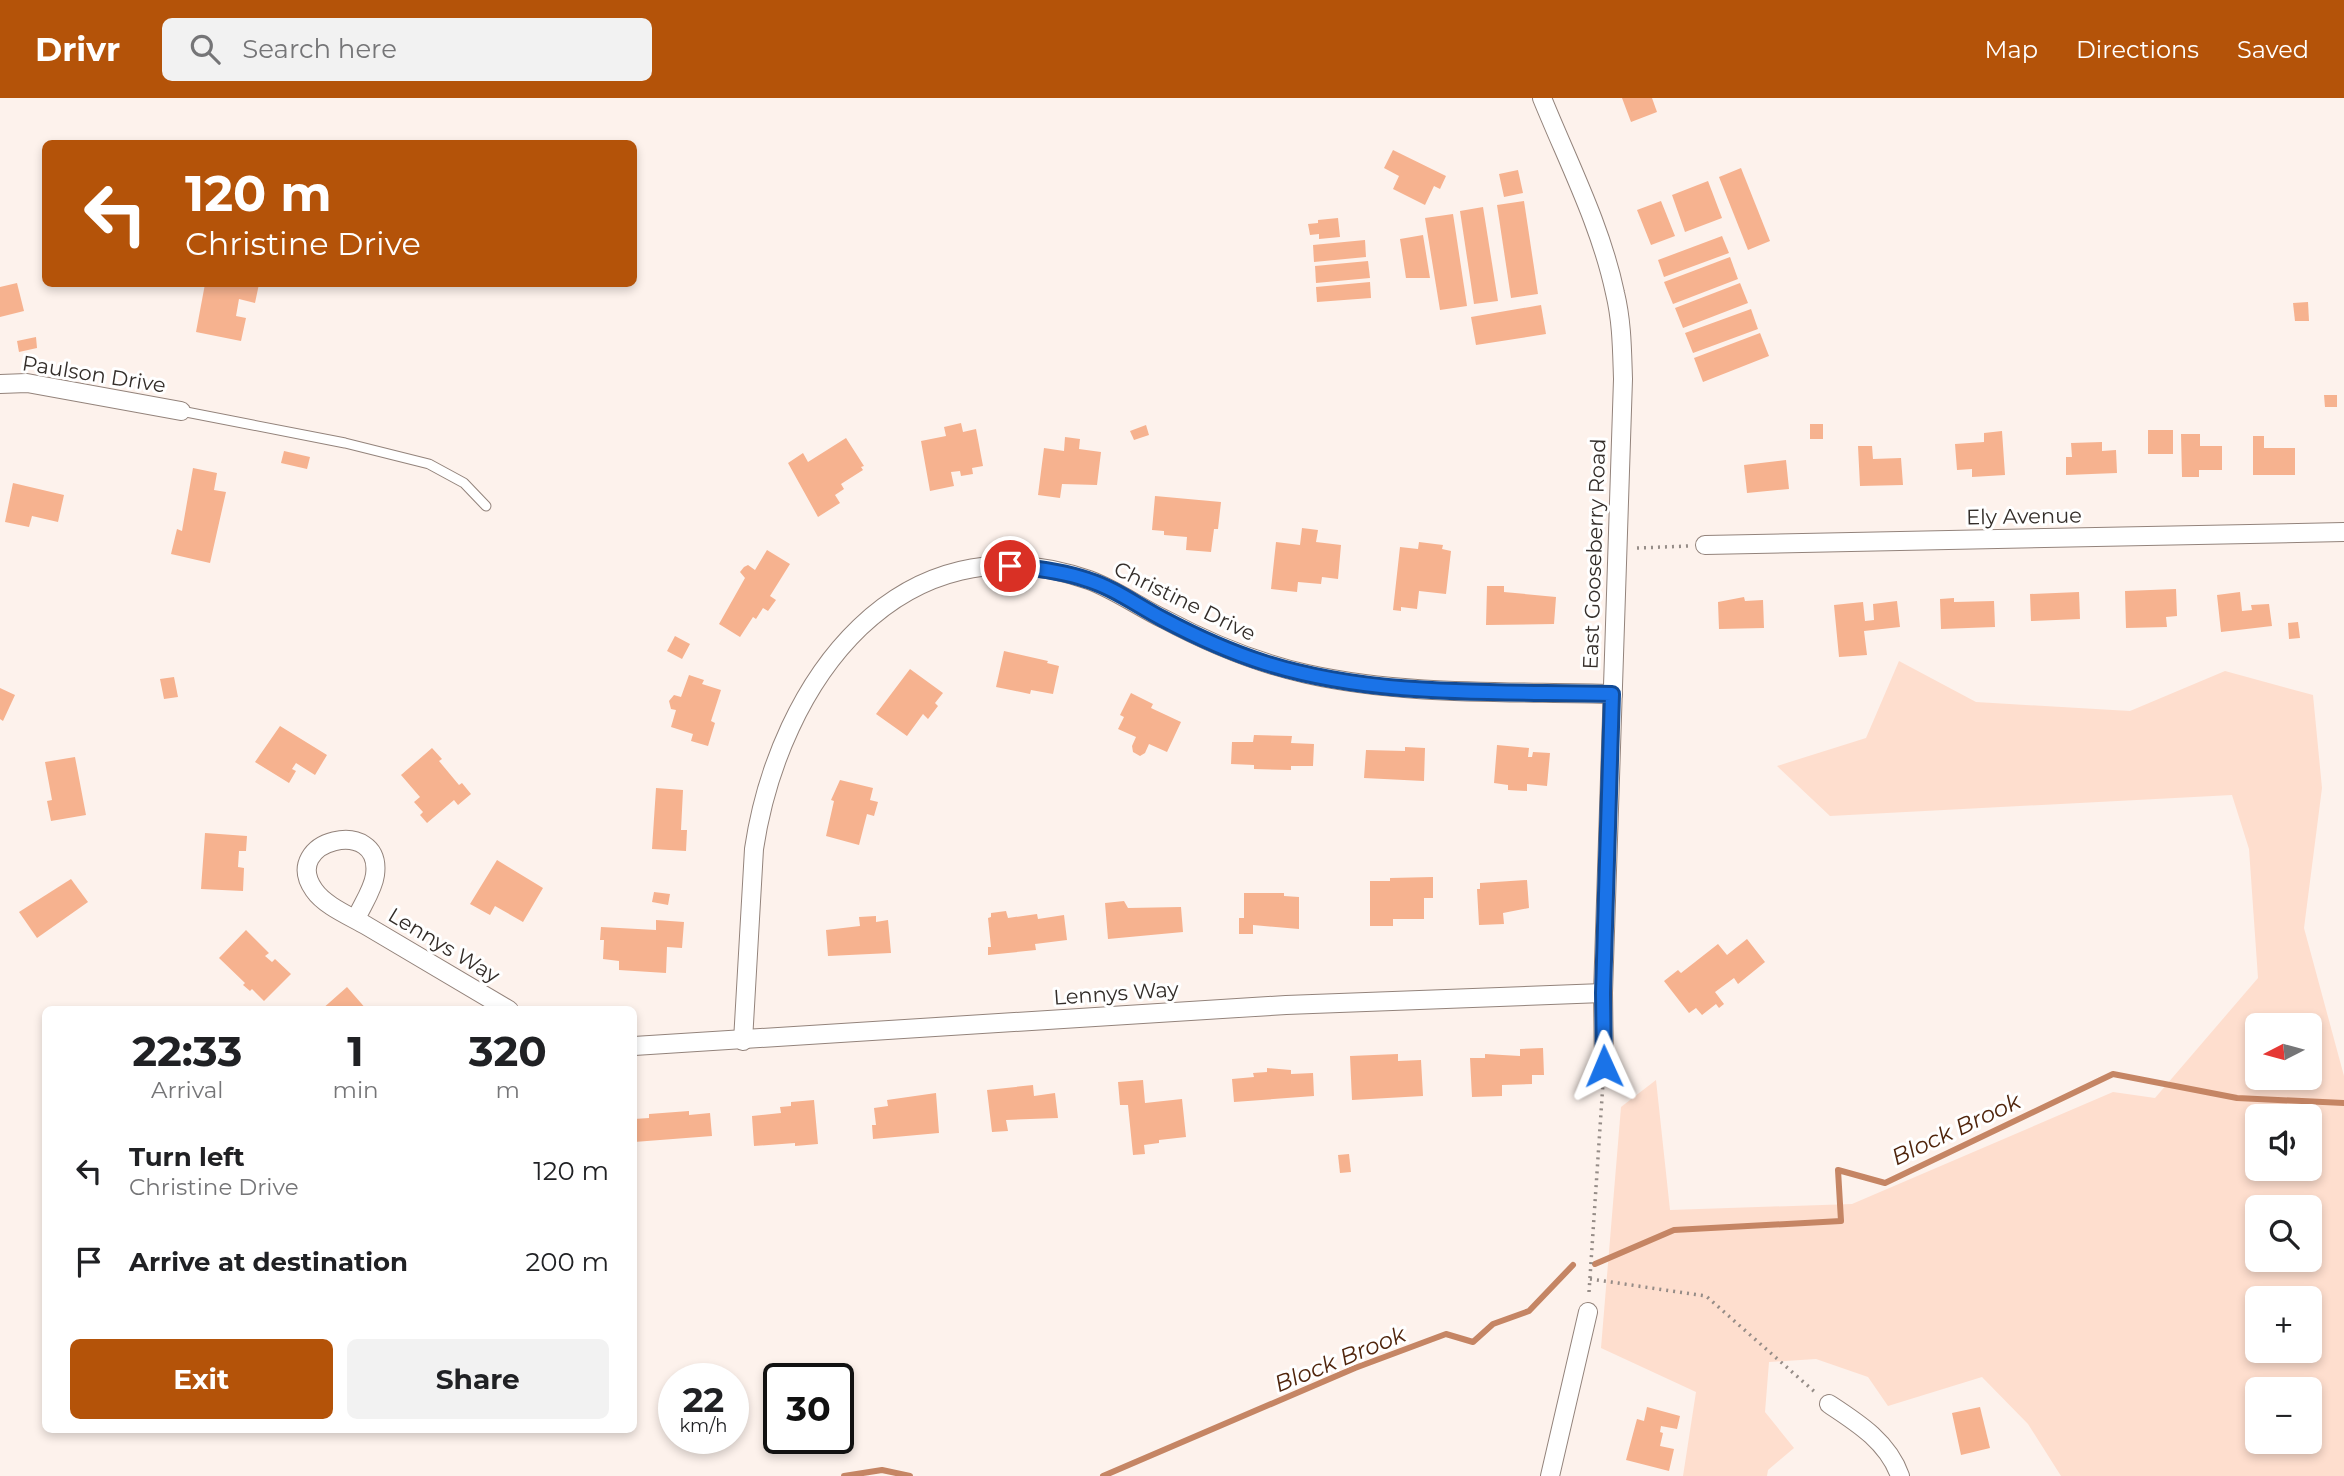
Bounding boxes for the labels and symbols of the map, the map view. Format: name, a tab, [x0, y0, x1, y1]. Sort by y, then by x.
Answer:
street label: Paulson Drive	[20, 350, 168, 398]
street label: East Gooseberry Road	[1577, 438, 1611, 670]
street label: Ely Avenue	[1966, 502, 2082, 530]
pin	[980, 536, 1040, 596]
street label: Christine Drive	[1110, 556, 1260, 646]
street label: Lennys Way	[384, 902, 505, 988]
street label: Lennys Way	[1053, 976, 1180, 1010]
north arrow	[2245, 1013, 2322, 1090]
position arrow	[1567, 1029, 1641, 1103]
water label: Block Brook	[1887, 1086, 2026, 1171]
water label: Block Brook	[1270, 1319, 1411, 1398]
speed limit sign: 30	[763, 1363, 854, 1454]

